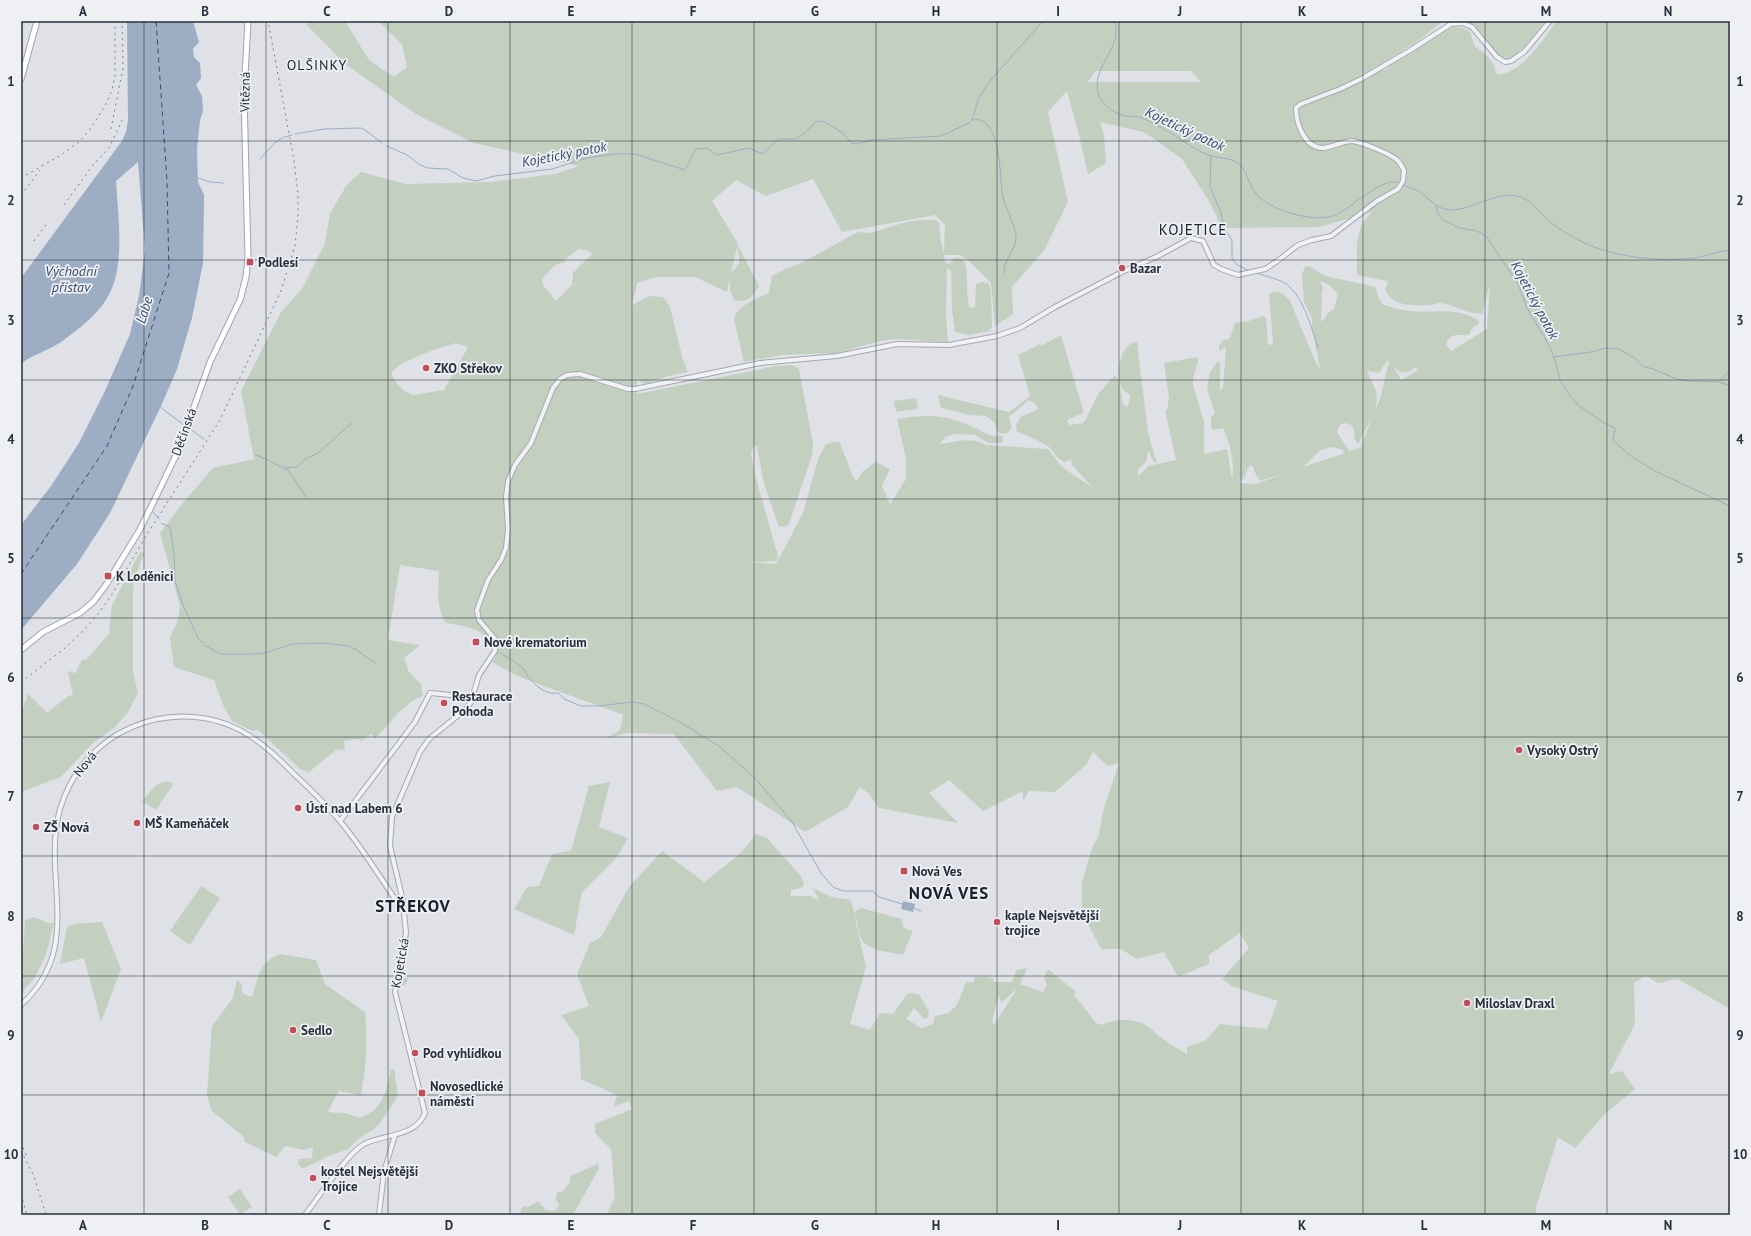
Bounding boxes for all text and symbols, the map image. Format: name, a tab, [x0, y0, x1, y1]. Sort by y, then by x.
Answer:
text: A	[79, 3, 87, 20]
text: B	[201, 3, 209, 20]
text: C	[323, 3, 331, 20]
text: D	[445, 3, 453, 20]
text: E	[568, 3, 575, 20]
text: F	[690, 3, 697, 20]
text: G	[811, 3, 819, 20]
text: H	[932, 3, 940, 20]
text: I	[1056, 3, 1060, 20]
text: J	[1177, 3, 1182, 20]
text: K	[1298, 3, 1306, 20]
text: L	[1421, 3, 1428, 20]
text: M	[1541, 3, 1551, 20]
text: N	[1664, 3, 1672, 20]
district label: OLŠINKY	[287, 56, 347, 74]
street label: Vítězná	[236, 72, 254, 113]
text: 1	[7, 73, 15, 90]
text: 1	[1736, 73, 1744, 90]
water label: Kojetický potok	[1142, 103, 1228, 156]
water label: Kojetický potok	[520, 137, 609, 171]
text: 2	[7, 192, 15, 209]
text: 2	[1736, 192, 1744, 209]
district label: KOJETICE	[1159, 220, 1227, 239]
place label: Podlesí	[258, 254, 299, 271]
marker: Podlesí	[245, 257, 255, 267]
water label: Kojetický potok	[1507, 258, 1563, 343]
place label: Bazar	[1130, 260, 1162, 277]
water label: Východní přístav	[45, 262, 98, 296]
marker: Bazar	[1117, 263, 1127, 273]
water label: Labe	[131, 294, 157, 326]
text: 3	[7, 312, 15, 329]
text: 3	[1736, 312, 1744, 329]
place label: ZKO Střekov	[434, 360, 503, 377]
marker: ZKO Střekov	[421, 363, 431, 373]
street label: Děčínská	[168, 406, 200, 458]
text: 4	[7, 431, 15, 448]
text: 4	[1736, 431, 1744, 448]
text: 5	[7, 550, 15, 567]
text: 5	[1736, 550, 1744, 567]
place label: K Loděnici	[116, 568, 174, 585]
marker: K Loděnici	[103, 571, 113, 581]
place label: Nové krematorium	[484, 634, 587, 651]
marker: Nové krematorium	[471, 637, 481, 647]
text: 6	[7, 669, 15, 686]
text: 6	[1736, 669, 1744, 686]
place label: Restaurace Pohoda	[452, 688, 513, 720]
marker: Restaurace Pohoda	[439, 698, 449, 708]
place label: Vysoký Ostrý	[1526, 742, 1599, 759]
marker: Vysoký Ostrý	[1514, 745, 1524, 755]
street label: Nová	[69, 748, 101, 780]
text: 7	[7, 788, 15, 805]
text: 7	[1736, 788, 1744, 805]
place label: Ústí nad Labem 6	[306, 800, 403, 817]
marker: Ústí nad Labem 6	[293, 803, 303, 813]
place label: MŠ Kameňáček	[145, 815, 229, 832]
marker: MŠ Kameňáček	[132, 818, 142, 828]
place label: ZŠ Nová	[44, 819, 89, 836]
marker: ZŠ Nová	[31, 822, 41, 832]
place label: Nová Ves	[912, 863, 962, 880]
marker: Nová Ves	[899, 866, 909, 876]
district label: NOVÁ VES	[909, 882, 989, 904]
district label: STŘEKOV	[375, 895, 451, 917]
place label: kaple Nejsvětější trojice	[1005, 907, 1099, 939]
text: 8	[7, 908, 15, 925]
text: 8	[1736, 908, 1744, 925]
marker: kaple Nejsvětější trojice	[992, 917, 1002, 927]
street label: Kojetická	[387, 937, 413, 989]
place label: Miloslav Draxl	[1475, 995, 1555, 1012]
marker: Miloslav Draxl	[1462, 998, 1472, 1008]
place label: Sedlo	[301, 1022, 332, 1039]
marker: Sedlo	[288, 1025, 298, 1035]
text: 9	[7, 1027, 15, 1044]
text: 9	[1736, 1027, 1744, 1044]
place label: Pod vyhlídkou	[423, 1045, 502, 1062]
marker: Pod vyhlídkou	[410, 1048, 420, 1058]
place label: Novosedlické náměstí	[430, 1078, 504, 1110]
marker: Novosedlické náměstí	[417, 1088, 427, 1098]
text: 10	[4, 1146, 18, 1163]
text: 10	[1733, 1146, 1747, 1163]
place label: kostel Nejsvětější Trojice	[321, 1163, 419, 1195]
marker: kostel Nejsvětější Trojice	[308, 1173, 318, 1183]
text: A	[79, 1217, 87, 1234]
text: B	[201, 1217, 209, 1234]
text: C	[323, 1217, 331, 1234]
text: D	[445, 1217, 453, 1234]
text: E	[568, 1217, 575, 1234]
text: F	[690, 1217, 697, 1234]
text: G	[811, 1217, 819, 1234]
text: H	[932, 1217, 940, 1234]
text: I	[1056, 1217, 1060, 1234]
text: J	[1177, 1217, 1182, 1234]
text: K	[1298, 1217, 1306, 1234]
text: L	[1421, 1217, 1428, 1234]
text: M	[1541, 1217, 1551, 1234]
text: N	[1664, 1217, 1672, 1234]

